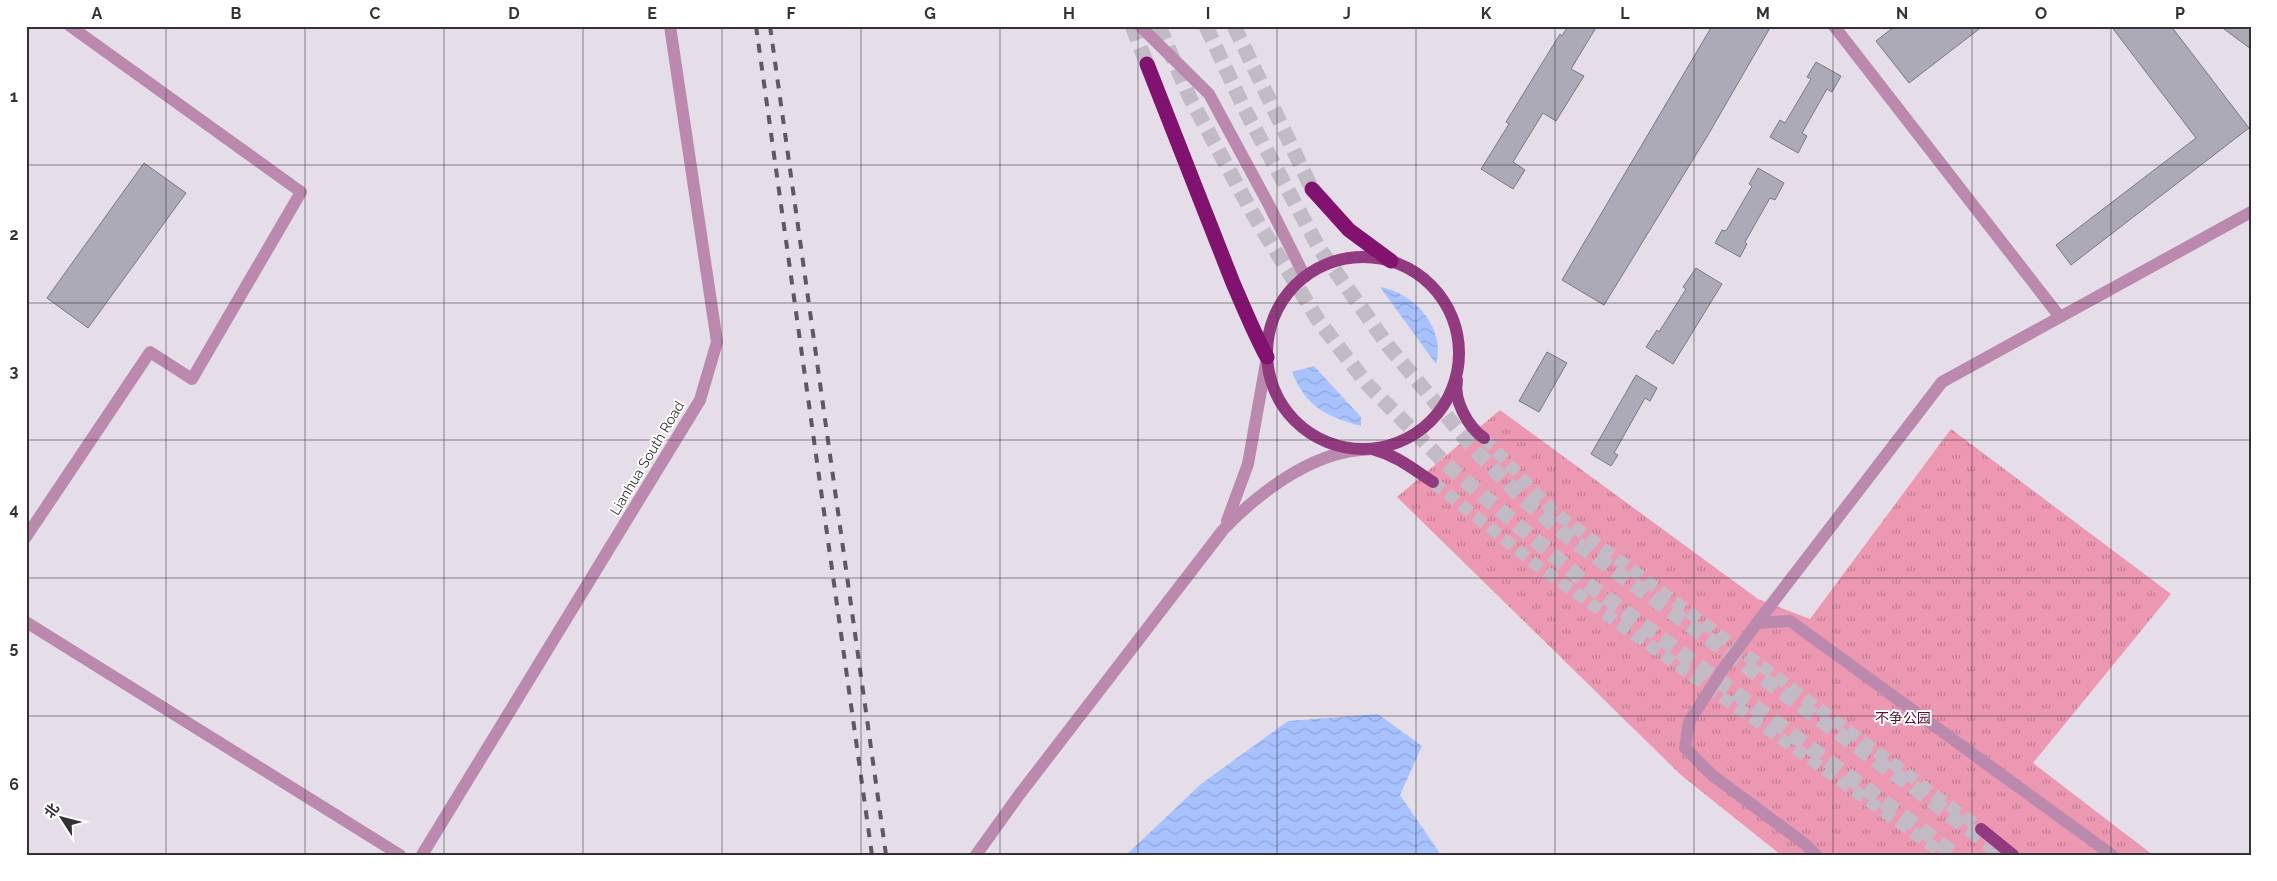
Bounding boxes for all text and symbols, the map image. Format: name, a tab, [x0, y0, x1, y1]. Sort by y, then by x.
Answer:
text: A	[92, 4, 103, 23]
text: B	[231, 4, 242, 23]
text: C	[370, 4, 381, 23]
text: D	[508, 4, 520, 23]
text: E	[647, 4, 657, 23]
text: F	[786, 4, 796, 23]
text: G	[924, 4, 936, 23]
text: H	[1063, 4, 1075, 23]
text: I	[1206, 4, 1210, 23]
text: J	[1343, 4, 1351, 23]
text: K	[1481, 4, 1492, 23]
text: L	[1620, 4, 1630, 23]
text: M	[1756, 4, 1770, 23]
text: N	[1896, 4, 1908, 23]
text: O	[2035, 4, 2047, 23]
text: P	[2175, 4, 2185, 23]
text: 1	[10, 87, 18, 106]
text: 2	[9, 225, 19, 244]
text: 3	[10, 362, 19, 381]
street label: Lianhua South Road	[607, 398, 687, 518]
text: 4	[9, 500, 19, 519]
text: 5	[10, 638, 19, 657]
park label: 不争公园	[1875, 710, 1931, 726]
text: 6	[9, 775, 19, 794]
north arrow	[38, 794, 88, 844]
text: 北	[41, 800, 62, 821]

